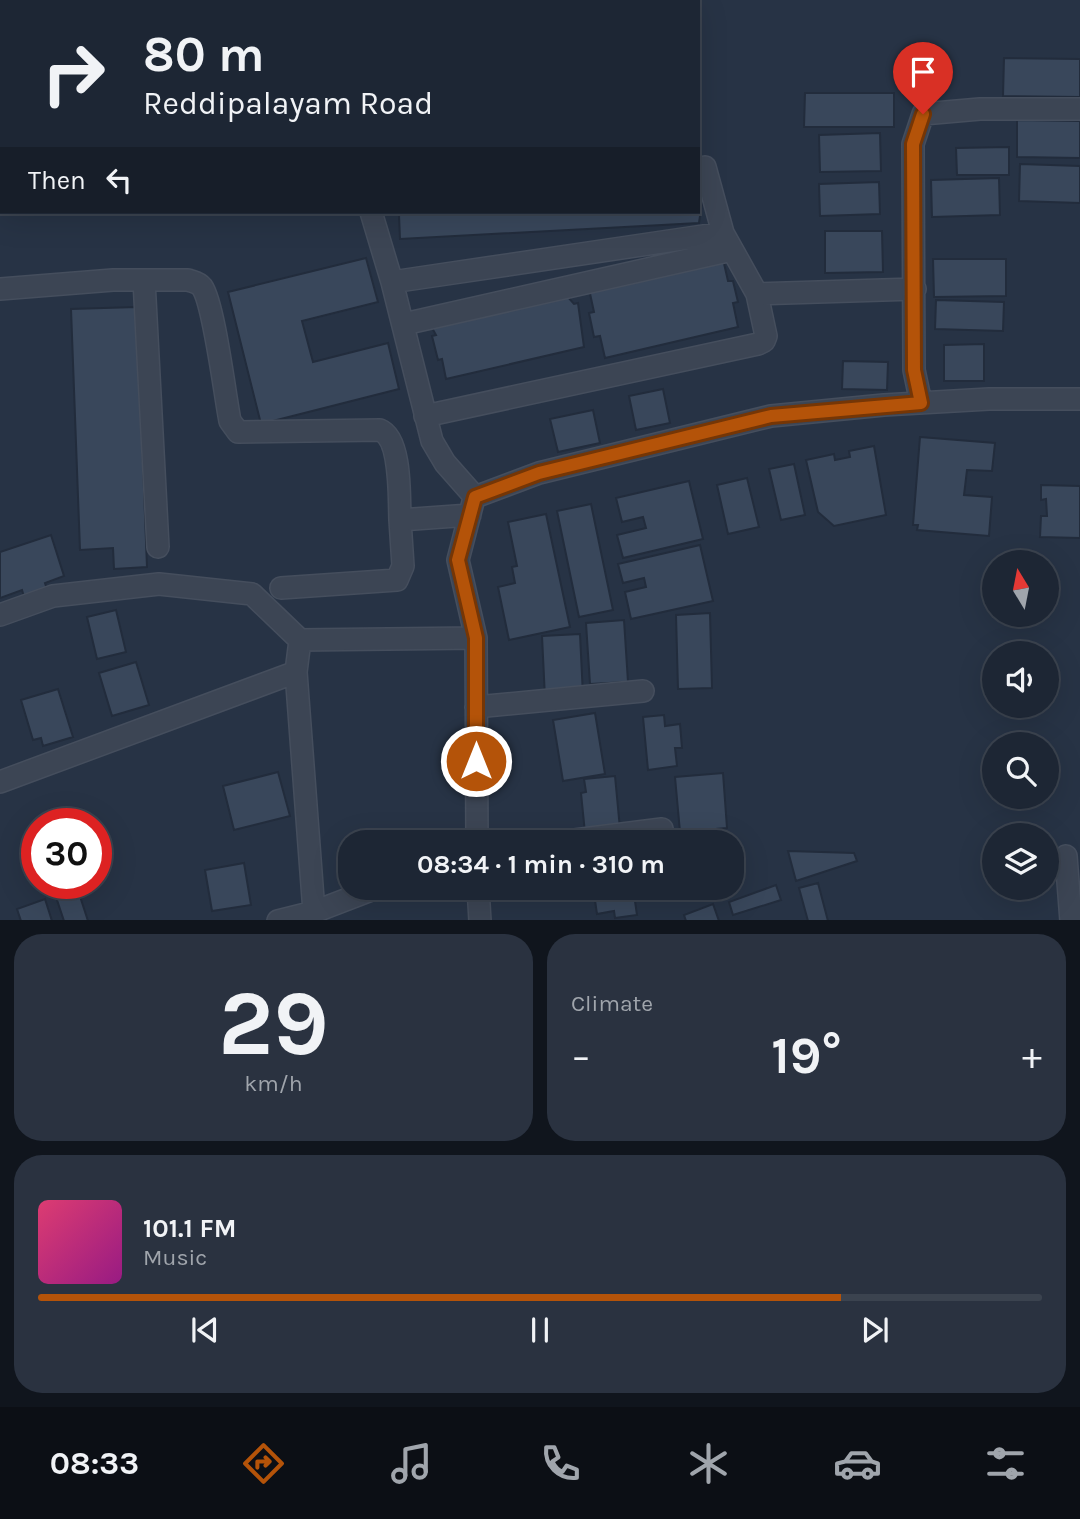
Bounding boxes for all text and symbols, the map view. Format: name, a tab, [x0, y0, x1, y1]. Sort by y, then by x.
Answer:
text: 80 m	[143, 26, 265, 83]
icon: right	[28, 28, 119, 119]
pin	[893, 42, 953, 114]
icon: arrive	[904, 53, 942, 91]
text: Reddipalayam Road	[143, 85, 433, 122]
icon: left	[100, 161, 138, 199]
text: Then	[28, 165, 86, 196]
north arrow	[982, 550, 1059, 626]
map controls	[982, 550, 1059, 900]
button: sound	[982, 641, 1059, 718]
position arrow	[439, 724, 513, 798]
button: search	[982, 732, 1059, 809]
speed limit sign: 30	[21, 808, 112, 899]
button: layers	[982, 823, 1059, 900]
text: 08:34 · 1 min · 310 m	[417, 849, 665, 880]
text: 29	[218, 971, 329, 1077]
text: Climate	[571, 990, 653, 1017]
text: 19°	[771, 1025, 842, 1086]
text: −	[571, 1034, 591, 1079]
text: +	[1022, 1034, 1042, 1079]
text: km/h	[244, 1070, 303, 1097]
text: 101.1 FM	[143, 1213, 236, 1244]
text: Music	[143, 1244, 207, 1271]
icon: previous	[186, 1311, 224, 1349]
icon: pause	[521, 1311, 559, 1349]
icon: next	[856, 1311, 894, 1349]
icon: directions	[239, 1439, 288, 1488]
icon: music	[387, 1439, 436, 1488]
icon: phone	[536, 1439, 585, 1488]
icon: climate	[684, 1439, 733, 1488]
icon: car	[833, 1439, 882, 1488]
icon: filters	[981, 1439, 1030, 1488]
text: 08:33	[50, 1445, 139, 1482]

